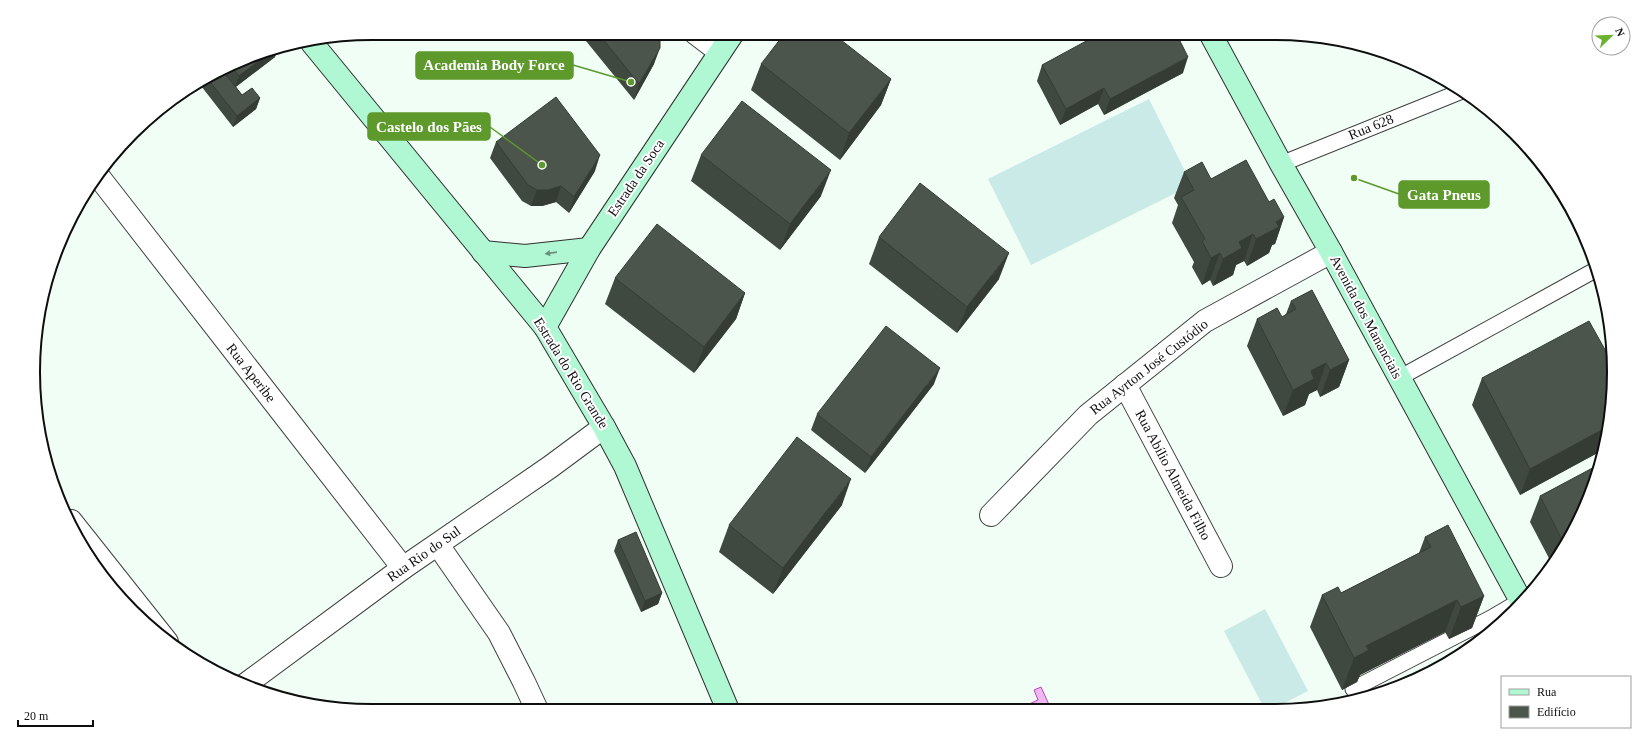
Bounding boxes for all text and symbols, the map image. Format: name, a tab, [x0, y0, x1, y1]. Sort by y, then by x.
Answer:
north arrow	[1591, 16, 1631, 56]
text: N	[1613, 26, 1627, 38]
callout: Academia Body Force	[416, 52, 573, 79]
text: Academia Body Force	[423, 57, 565, 73]
street label: Rua 628	[1346, 111, 1396, 143]
callout: Castelo dos Pães	[368, 113, 490, 140]
text: Castelo dos Pães	[376, 119, 482, 135]
street label: Estrada da Soca	[605, 136, 668, 219]
callout: Gata Pneus	[1399, 181, 1489, 208]
text: Gata Pneus	[1407, 187, 1481, 203]
one-way arrow	[545, 250, 557, 257]
street label: Avenida dos Mananciais	[1327, 253, 1405, 381]
street label: Estrada do Rio Grande	[531, 315, 611, 431]
street label: Rua Ayrton José Custódio	[1087, 316, 1211, 418]
street label: Rua Aperibe	[223, 341, 279, 405]
street label: Rua Abílio Almeida Filho	[1132, 407, 1214, 543]
street label: Rua Rio do Sul	[384, 523, 464, 585]
legend	[1501, 676, 1631, 728]
text: Rua	[1537, 685, 1557, 699]
scale bar	[18, 702, 93, 728]
text: Edifício	[1537, 705, 1576, 719]
text: 20 m	[24, 709, 49, 723]

